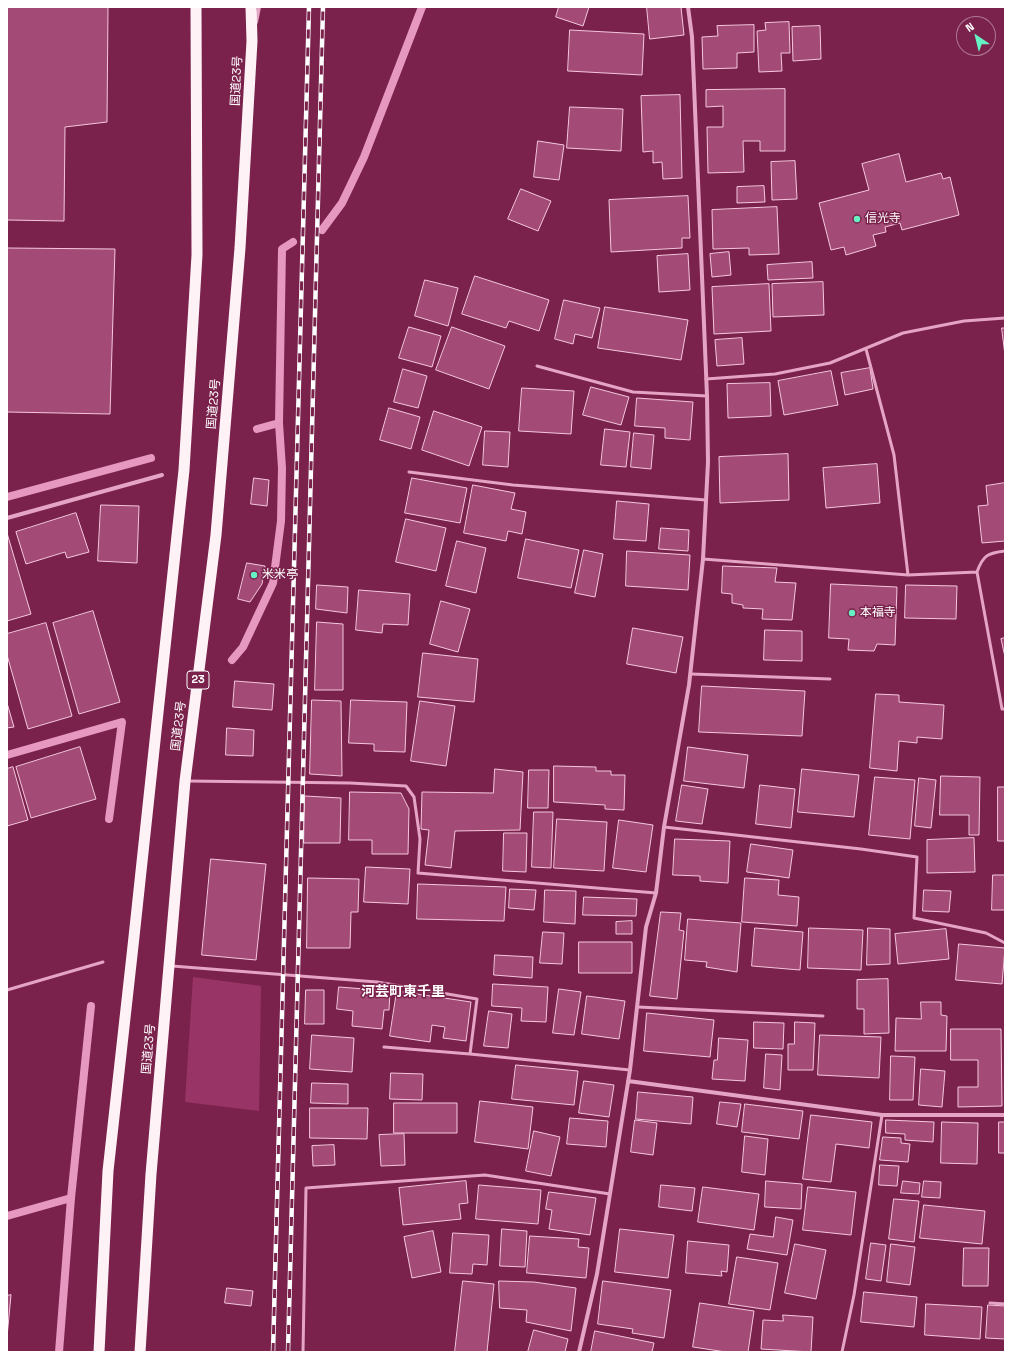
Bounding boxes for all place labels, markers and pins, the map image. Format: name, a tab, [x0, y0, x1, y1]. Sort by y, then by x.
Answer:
place label: 信光寺	[865, 212, 901, 226]
marker: 信光寺	[852, 214, 862, 224]
place label: 米米亭	[262, 568, 298, 582]
marker: 米米亭	[249, 570, 259, 580]
place label: 本福寺	[860, 606, 896, 620]
marker: 本福寺	[847, 608, 857, 618]

